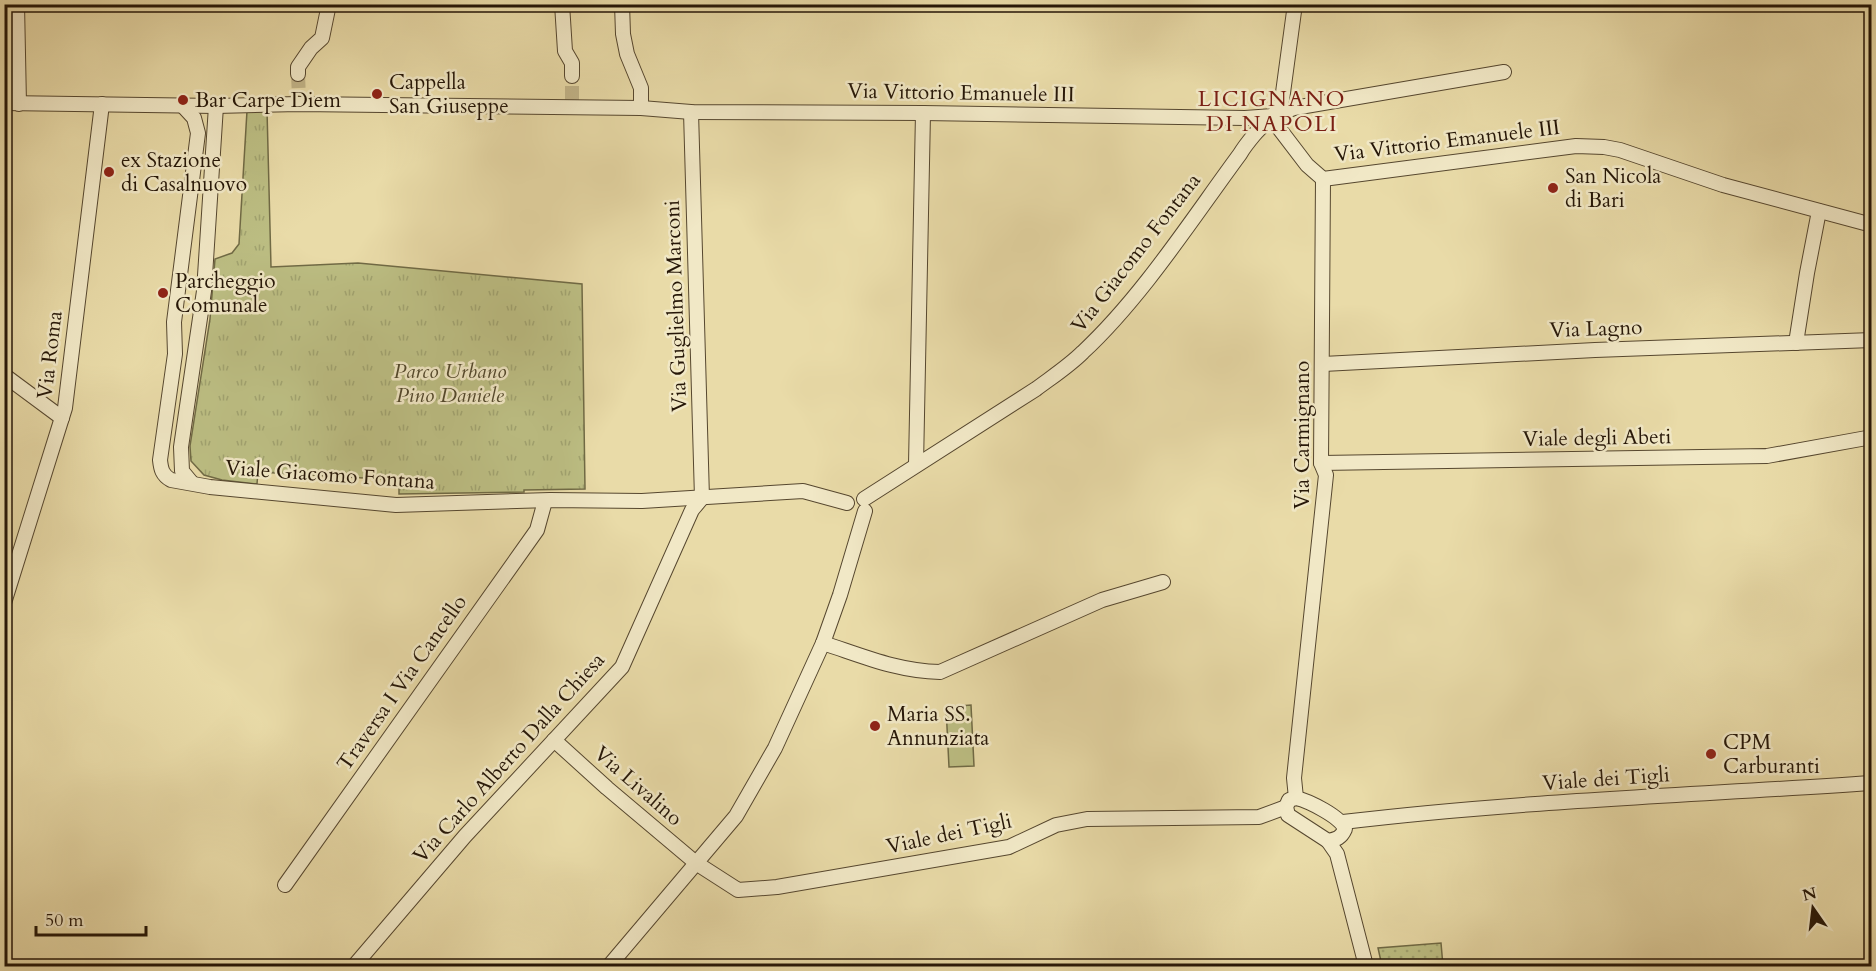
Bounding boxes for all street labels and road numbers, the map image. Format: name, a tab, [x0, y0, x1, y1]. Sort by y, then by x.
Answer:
street label: Via Vittorio Emanuele III	[847, 77, 1075, 109]
street label: Via Vittorio Emanuele III	[1332, 113, 1562, 169]
street label: Via Giacomo Fontana	[1064, 167, 1208, 339]
street label: Via Guglielmo Marconi	[658, 199, 694, 413]
street label: Via Roma	[30, 309, 70, 401]
street label: Via Lagno	[1549, 313, 1643, 345]
street label: Via Carmignano	[1288, 361, 1317, 509]
street label: Viale degli Abeti	[1522, 422, 1672, 454]
street label: Viale Giacomo Fontana	[224, 453, 436, 497]
street label: Traversa I Via Cancello	[330, 589, 474, 777]
street label: Via Carlo Alberto Dalla Chiesa	[406, 646, 612, 870]
street label: Via Livalino	[587, 739, 689, 833]
street label: Viale dei Tigli	[1541, 760, 1671, 798]
street label: Viale dei Tigli	[884, 807, 1014, 861]

